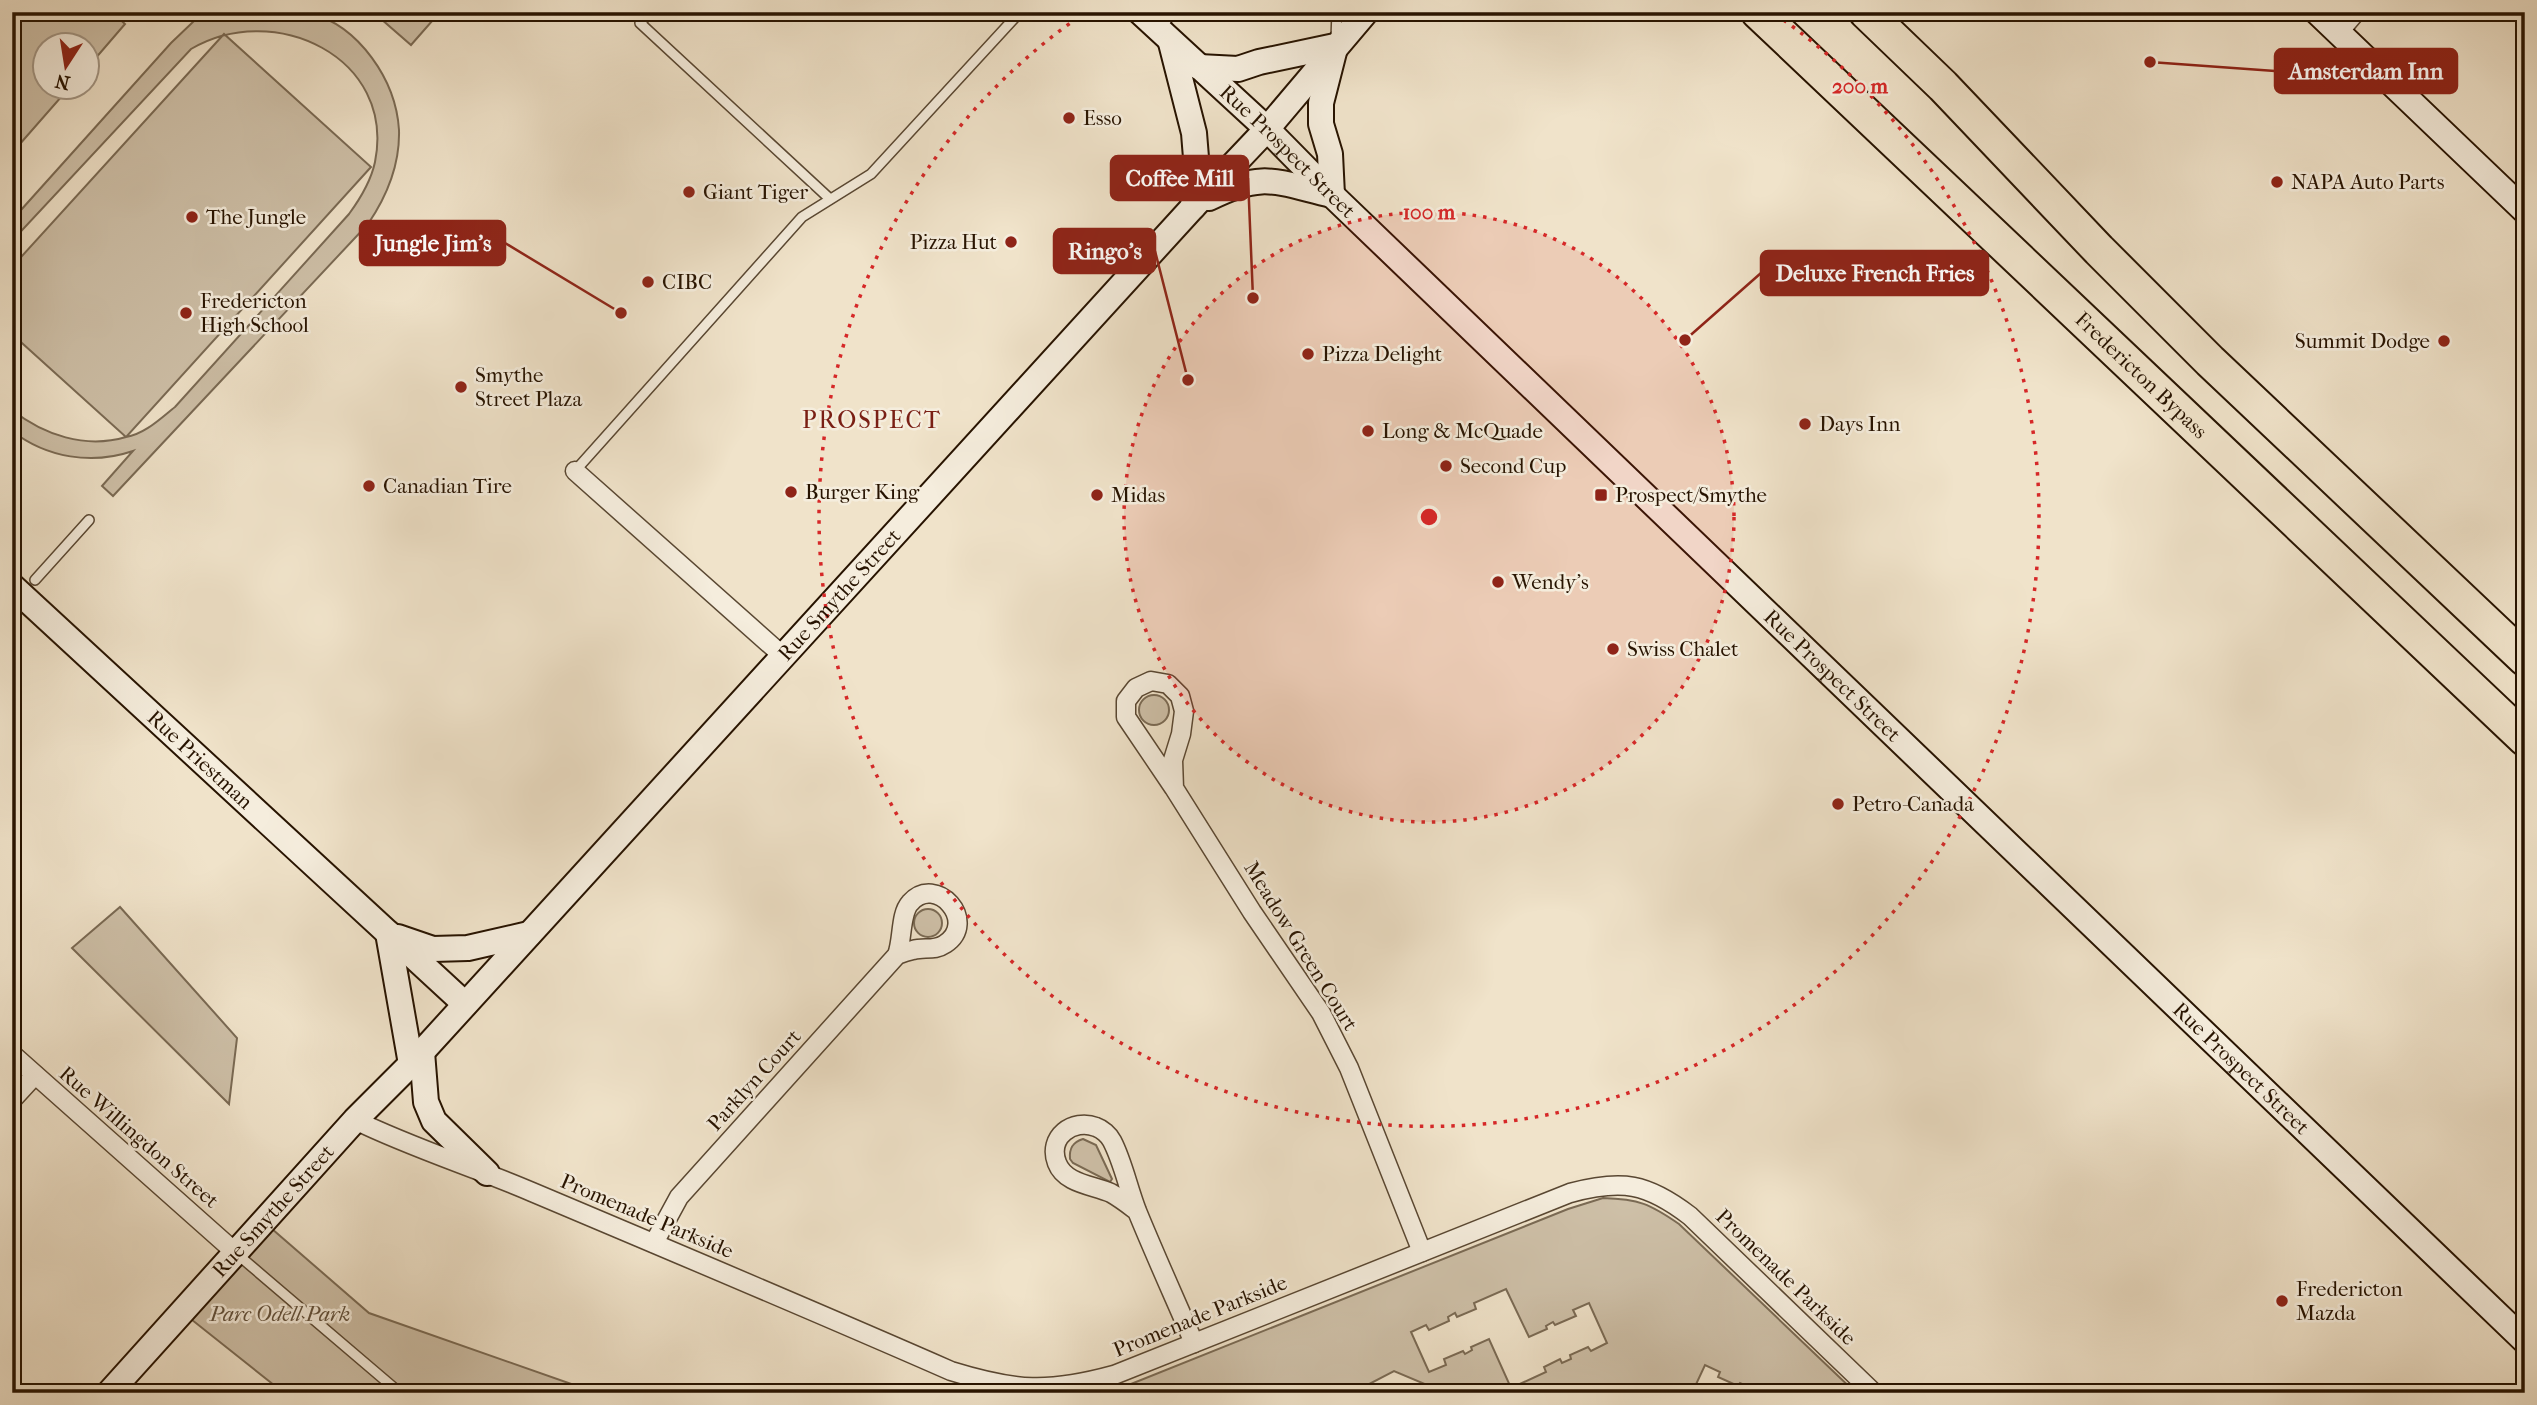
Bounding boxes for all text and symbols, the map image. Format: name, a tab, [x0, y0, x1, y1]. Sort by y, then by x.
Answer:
north arrow	[32, 32, 102, 102]
callout: Amsterdam Inn	[2275, 49, 2457, 93]
text: Amsterdam Inn	[2287, 58, 2444, 85]
text: N	[53, 69, 72, 94]
text: 200 m	[1832, 74, 1889, 98]
street label: Rue Prospect Street	[1215, 80, 1361, 223]
place label: Esso	[1083, 106, 1122, 130]
marker: Esso	[1061, 110, 1077, 126]
callout: Coffee Mill	[1111, 156, 1248, 200]
text: Coffee Mill	[1126, 165, 1235, 192]
place label: NAPA Auto Parts	[2291, 170, 2445, 194]
marker: NAPA Auto Parts	[2269, 174, 2285, 190]
place label: Giant Tiger	[703, 180, 808, 204]
marker: Giant Tiger	[681, 184, 697, 200]
text: 100 m	[1403, 200, 1456, 224]
place label: The Jungle	[206, 205, 306, 229]
marker: The Jungle	[184, 209, 200, 225]
callout: Jungle Jim's	[360, 221, 505, 265]
callout: Ringo's	[1054, 229, 1155, 273]
text: Jungle Jim's	[373, 230, 492, 257]
place label: Pizza Hut	[910, 230, 997, 254]
marker: Pizza Hut	[1003, 234, 1019, 250]
text: Ringo's	[1068, 238, 1142, 265]
callout: Deluxe French Fries	[1761, 251, 1988, 295]
text: Deluxe French Fries	[1776, 260, 1975, 287]
place label: CIBC	[662, 270, 712, 294]
marker: CIBC	[640, 274, 656, 290]
place label: Fredericton High School	[200, 289, 309, 337]
marker: Fredericton High School	[178, 305, 194, 321]
street label: Fredericton Bypass	[2070, 307, 2212, 444]
place label: Summit Dodge	[2295, 329, 2430, 353]
marker: Summit Dodge	[2436, 333, 2452, 349]
place label: Pizza Delight	[1322, 342, 1443, 366]
marker: Pizza Delight	[1300, 346, 1316, 362]
place label: Smythe Street Plaza	[475, 363, 582, 411]
marker: Smythe Street Plaza	[453, 379, 469, 395]
district label: PROSPECT	[802, 406, 942, 434]
place label: Days Inn	[1819, 412, 1900, 436]
marker: Days Inn	[1797, 416, 1813, 432]
place label: Long & McQuade	[1382, 419, 1543, 443]
marker: Long & McQuade	[1360, 423, 1376, 439]
place label: Second Cup	[1460, 454, 1566, 478]
marker: Second Cup	[1438, 458, 1454, 474]
place label: Canadian Tire	[383, 474, 512, 498]
marker: Canadian Tire	[361, 478, 377, 494]
place label: Burger King	[805, 480, 920, 504]
place label: Midas	[1111, 483, 1165, 507]
place label: Prospect/Smythe	[1615, 483, 1767, 507]
marker: Burger King	[783, 484, 799, 500]
marker: Midas	[1089, 487, 1105, 503]
marker: Prospect/Smythe	[1593, 487, 1609, 503]
centre of rings	[1417, 505, 1441, 529]
street label: Rue Smythe Street	[773, 523, 906, 666]
place label: Wendy's	[1511, 570, 1589, 594]
marker: Wendy's	[1490, 574, 1506, 590]
street label: Rue Prospect Street	[1759, 605, 1906, 747]
place label: Swiss Chalet	[1627, 637, 1739, 661]
marker: Swiss Chalet	[1605, 641, 1621, 657]
street label: Rue Priestman	[143, 705, 258, 814]
place label: Petro-Canada	[1852, 792, 1974, 816]
marker: Petro-Canada	[1830, 796, 1846, 812]
street label: Meadow Green Court	[1239, 857, 1363, 1035]
street label: Rue Prospect Street	[2168, 997, 2315, 1140]
street label: Parklyn Court	[702, 1024, 806, 1136]
street label: Rue Willingdon Street	[54, 1061, 224, 1213]
street label: Rue Smythe Street	[207, 1139, 339, 1282]
street label: Promenade Parkside	[557, 1169, 737, 1263]
street label: Promenade Parkside	[1711, 1204, 1861, 1350]
street label: Promenade Parkside	[1110, 1270, 1290, 1362]
place label: Fredericton Mazda	[2296, 1277, 2403, 1325]
marker: Fredericton Mazda	[2274, 1293, 2290, 1309]
park label: Parc Odell Park	[209, 1302, 350, 1326]

